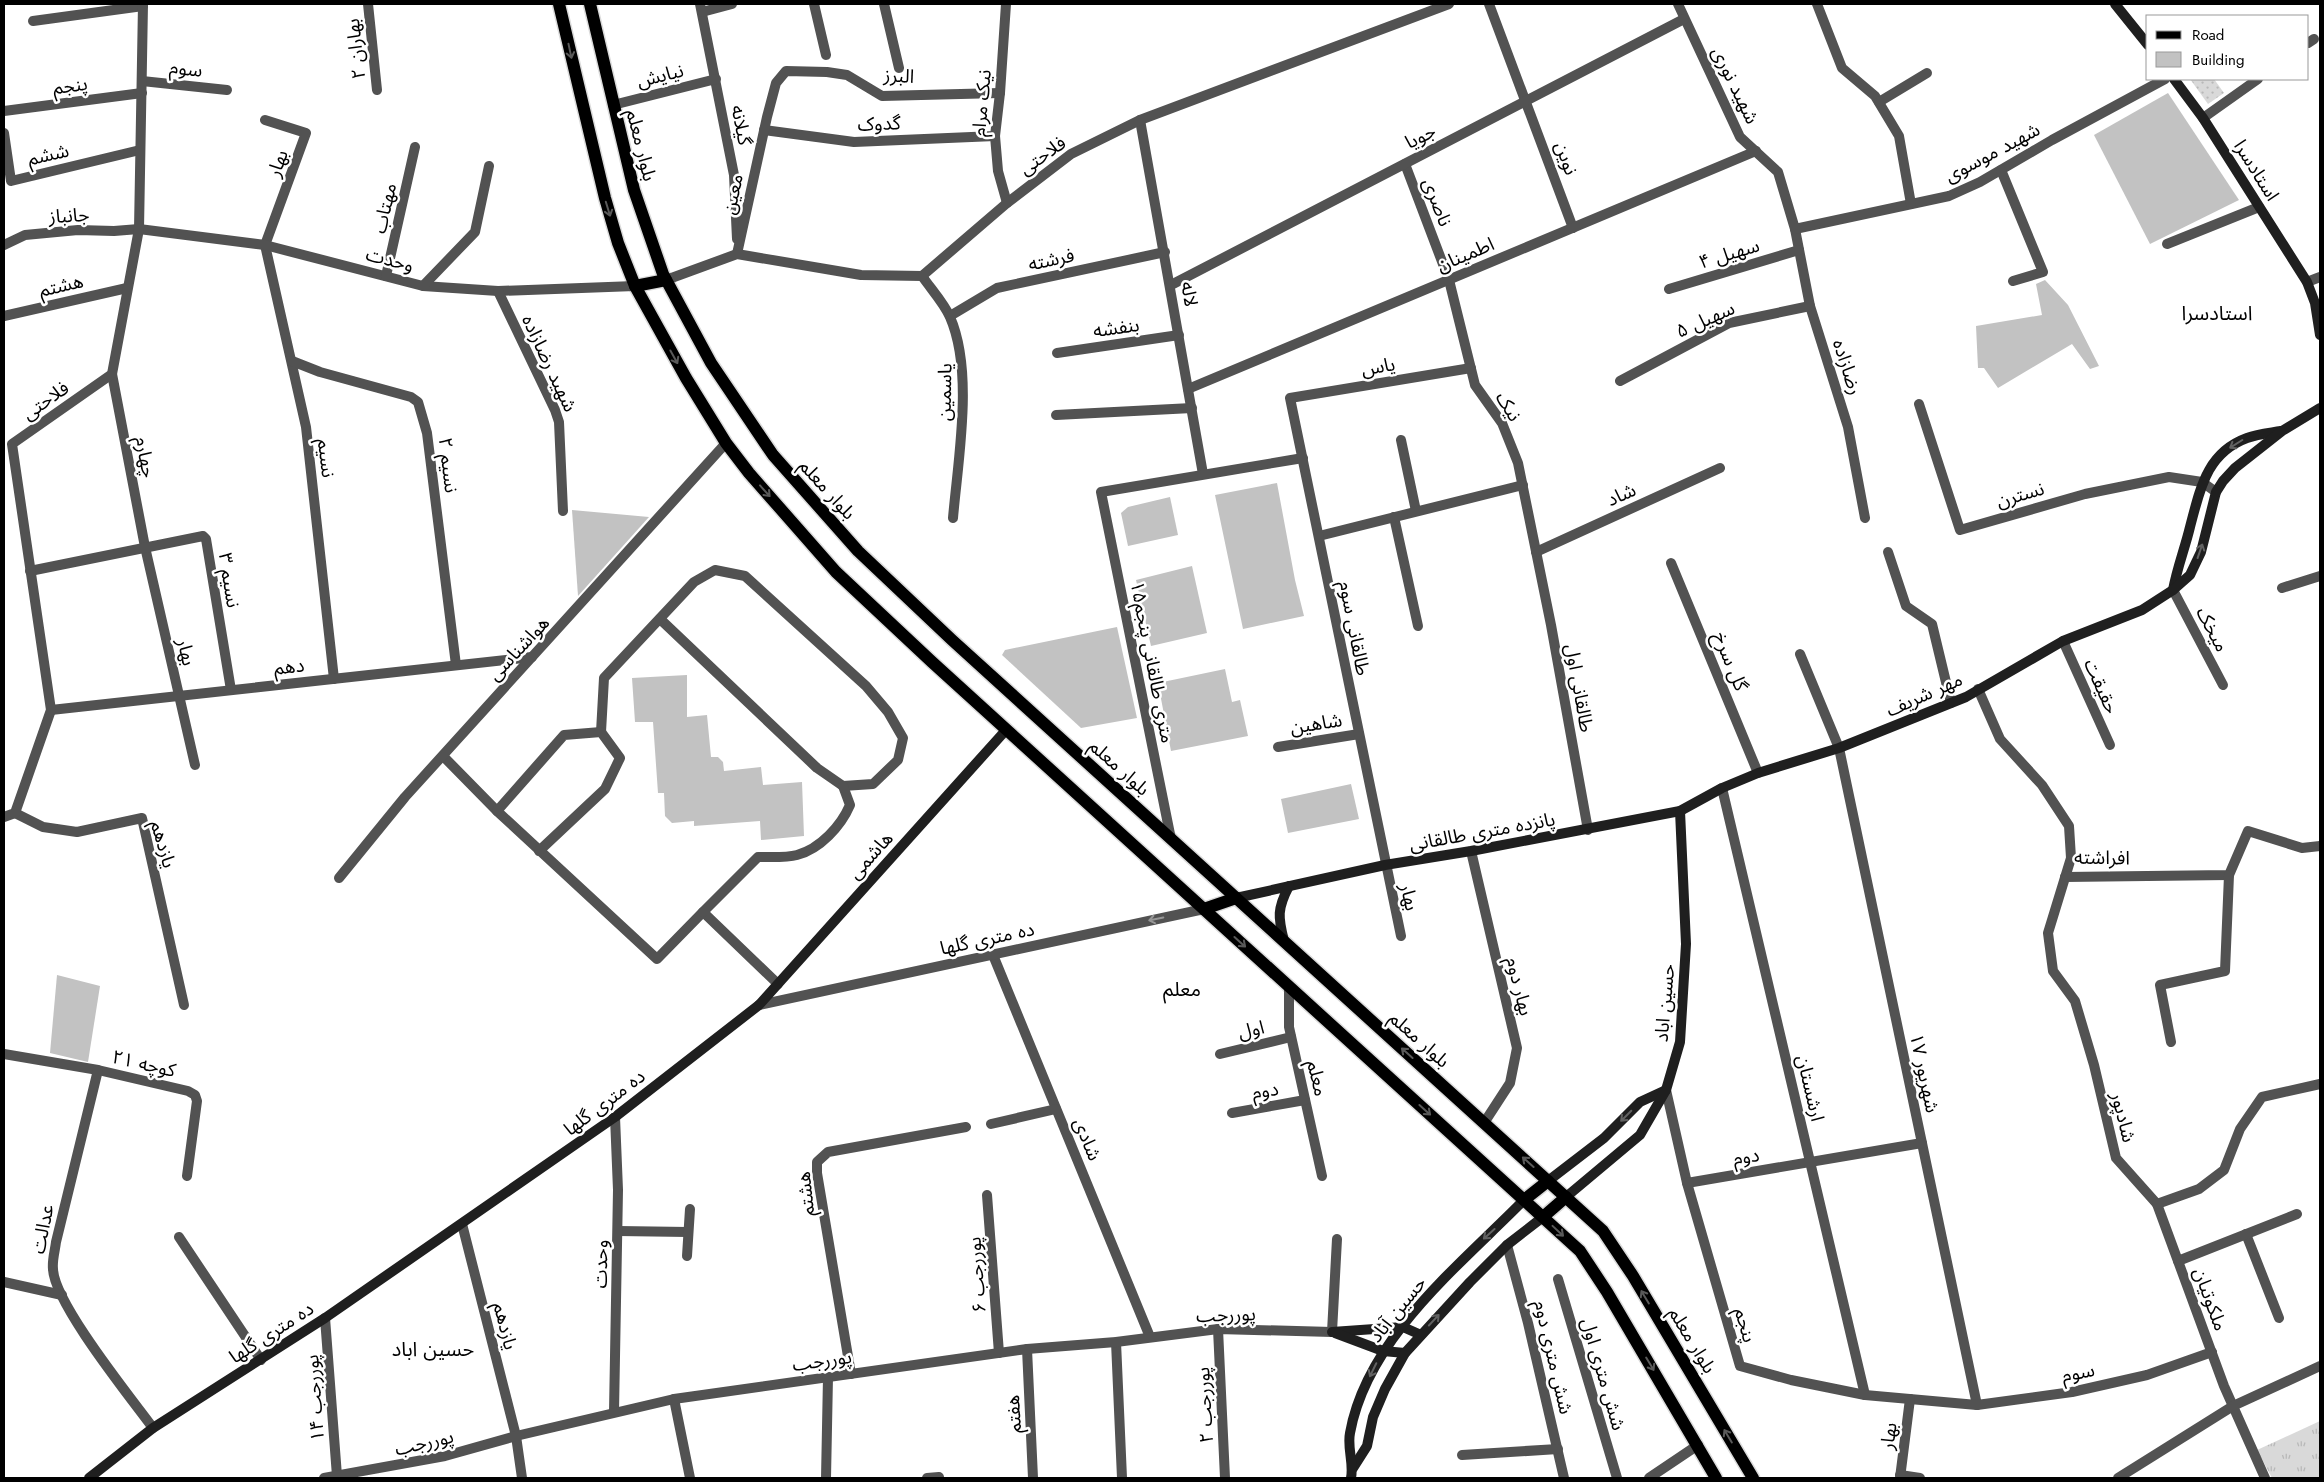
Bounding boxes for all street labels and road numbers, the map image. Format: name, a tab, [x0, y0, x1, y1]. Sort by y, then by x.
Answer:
street label: بهاران ۲	[339, 17, 372, 81]
street label: شهید نوری	[1705, 42, 1766, 128]
street label: سوم	[168, 53, 204, 85]
street label: نیایش	[634, 57, 686, 94]
street label: البرز	[882, 61, 915, 90]
street label: نیک مرام	[965, 68, 999, 138]
street label: پنجم	[51, 70, 89, 102]
street label: گیلانه	[724, 103, 759, 149]
street label: بلوار معلم	[619, 106, 663, 184]
street label: گدوک	[857, 109, 902, 138]
street label: شهید موسوی	[1940, 116, 2045, 189]
street label: جویا	[1400, 117, 1440, 156]
street label: فلاحتی	[1013, 129, 1071, 181]
street label: استادسرا	[2227, 134, 2286, 206]
street label: ششم	[25, 137, 72, 173]
street label: نوین	[1548, 138, 1585, 179]
street label: بهار	[260, 146, 295, 182]
street label: معین	[715, 171, 750, 217]
street label: ناصری	[1416, 174, 1459, 230]
street label: مهتاب	[366, 180, 403, 236]
street label: جانباز	[47, 201, 90, 230]
street label: اطمینان	[1432, 230, 1498, 279]
street label: سهیل ۴	[1696, 231, 1763, 275]
street label: وحدت	[363, 240, 417, 279]
street label: فرشته	[1025, 241, 1077, 278]
street label: هشتم	[36, 267, 86, 305]
street label: لاله	[1174, 279, 1205, 309]
street label: سهیل ۵	[1671, 295, 1739, 344]
street label: شهید رضازاده	[515, 310, 584, 416]
street label: بنفشه	[1091, 311, 1141, 344]
street label: رضازاده	[1826, 336, 1869, 398]
street label: یاس	[1359, 350, 1397, 383]
street label: یاسمین	[930, 363, 959, 421]
street label: فلاحتی	[16, 374, 74, 426]
street label: نیک	[1489, 386, 1528, 426]
street label: چهارم	[127, 434, 163, 480]
street label: نسیم ٢	[431, 436, 465, 494]
street label: نسیم	[310, 437, 342, 479]
street label: بلوار معلم	[792, 453, 862, 526]
street label: نسترن	[1993, 475, 2047, 514]
street label: شاد	[1602, 476, 1640, 513]
street label: نسیم ۳	[211, 551, 247, 610]
street label: طالقانی سوم	[1331, 578, 1377, 678]
street label: ۱۵متری طالقانی پنجم	[1123, 579, 1181, 746]
street label: میخک	[2189, 602, 2236, 657]
street label: هواشناسی	[481, 610, 556, 687]
street label: گل سرخ	[1706, 627, 1755, 696]
street label: بهار	[170, 635, 203, 668]
street label: طالقانی اول	[1558, 642, 1601, 735]
street label: دهم	[272, 651, 306, 683]
street label: حقیقت	[2077, 654, 2126, 718]
street label: مهر شریف	[1882, 666, 1967, 723]
street label: شاهین	[1288, 706, 1344, 741]
street label: بلوار معلم	[1083, 733, 1156, 803]
street label: پانزده متری طالقانی	[1407, 805, 1557, 858]
street label: یازدهم	[143, 817, 183, 871]
street label: هاشمی	[841, 825, 899, 885]
street label: افراشته	[2074, 844, 2130, 871]
street label: بهار	[1393, 880, 1426, 913]
street label: ده متری گلها	[937, 915, 1037, 962]
street label: بهار دوم	[1498, 954, 1540, 1019]
street label: حسین اباد	[1648, 963, 1681, 1043]
street label: بلوار معلم	[1383, 1005, 1456, 1075]
street label: اول	[1235, 1013, 1267, 1046]
street label: ۱۷ شهریور	[1903, 1031, 1946, 1115]
street label: کوچه ۲۱	[109, 1043, 180, 1084]
street label: ارشستان	[1790, 1052, 1831, 1124]
street label: معلم	[1299, 1057, 1335, 1099]
street label: ده متری گلها	[558, 1063, 651, 1142]
street label: دوم	[1250, 1075, 1281, 1107]
street label: شادپور	[2104, 1088, 2143, 1145]
street label: شادی	[1067, 1114, 1108, 1165]
street label: دوم	[1731, 1141, 1762, 1173]
street label: هشتم	[790, 1170, 822, 1218]
street label: عدالت	[24, 1202, 61, 1256]
street label: پوررجب ۶	[960, 1236, 993, 1314]
street label: وحدت	[587, 1239, 614, 1289]
street label: ملکوتیان	[2187, 1264, 2234, 1335]
street label: حسین آباد	[1362, 1270, 1432, 1348]
street label: ده متری گلها	[224, 1295, 319, 1370]
street label: شش متری دوم	[1526, 1297, 1580, 1417]
street label: یازدهم	[486, 1299, 524, 1353]
street label: پوررجب	[1196, 1300, 1256, 1329]
street label: بلوار معلم	[1661, 1302, 1723, 1379]
street label: پنجم	[1727, 1305, 1763, 1346]
street label: شش متری اول	[1575, 1315, 1632, 1433]
street label: پوررجب	[791, 1343, 854, 1378]
street label: پوررجب ۱۴	[298, 1354, 331, 1442]
street label: سوم	[2059, 1356, 2097, 1390]
street label: پوررجب ۲	[1189, 1366, 1220, 1444]
street label: هفتم	[999, 1394, 1029, 1434]
street label: بهار	[1873, 1421, 1904, 1452]
street label: پوررجب	[392, 1423, 456, 1462]

